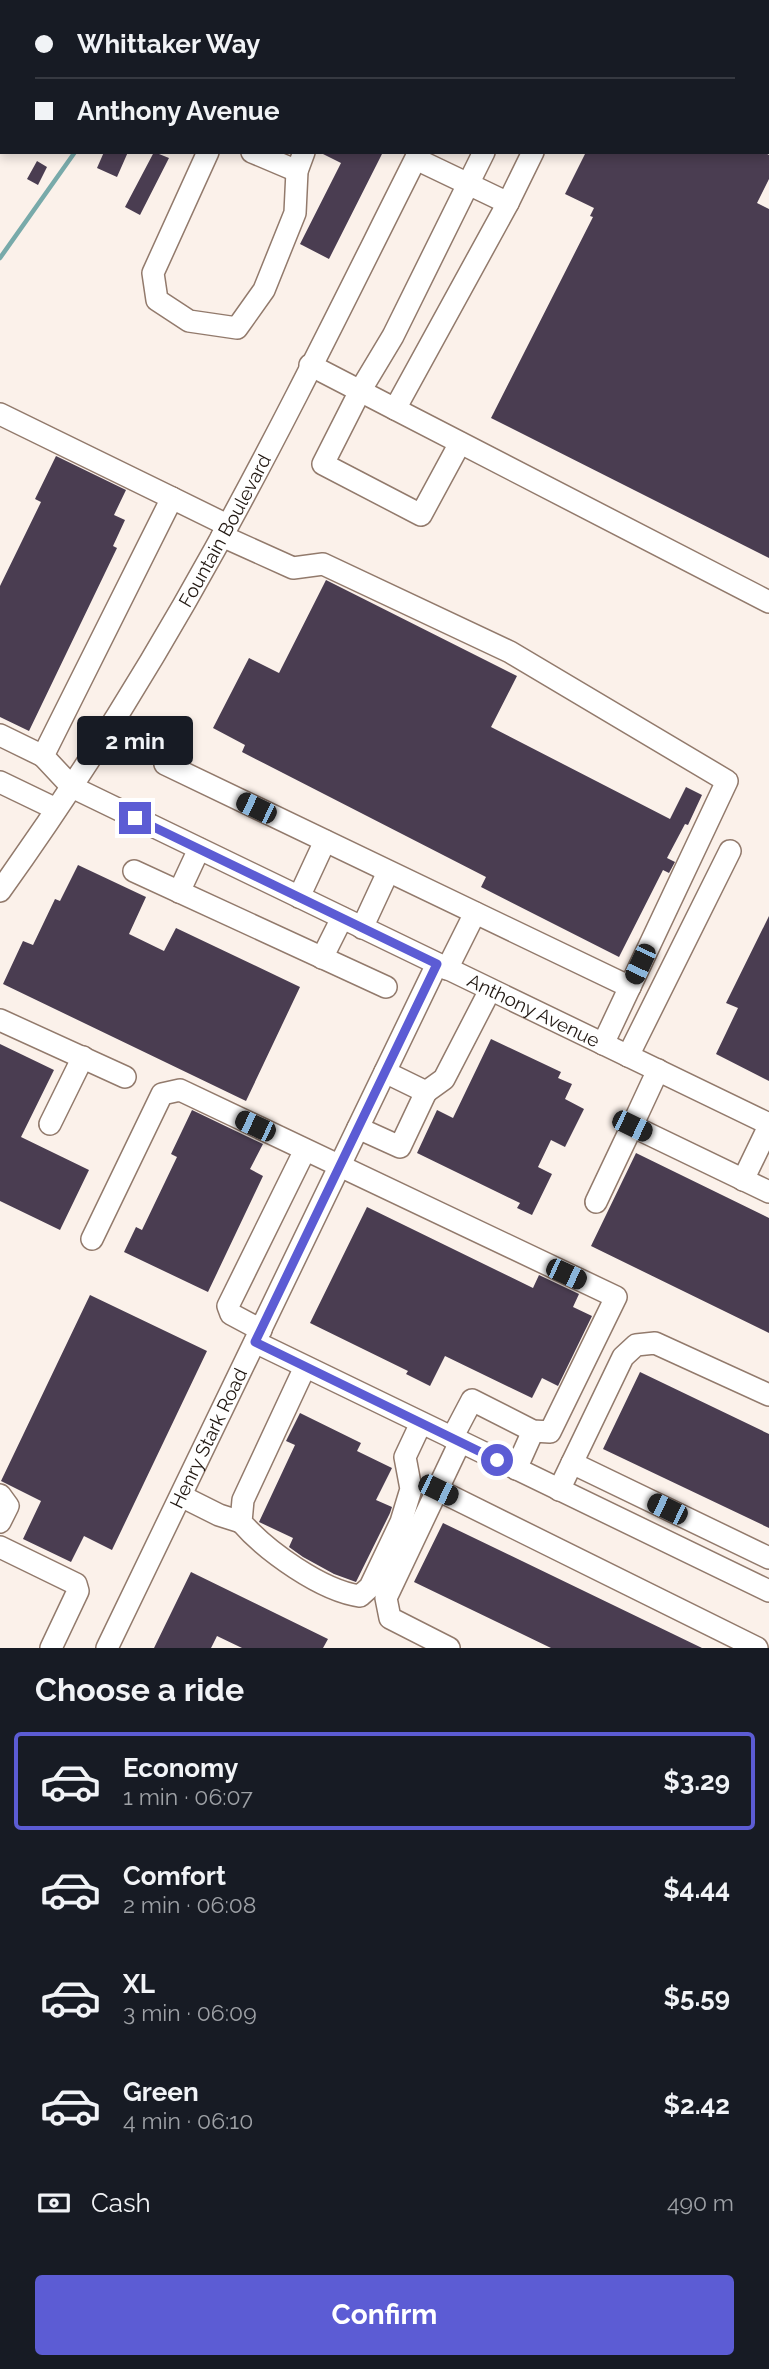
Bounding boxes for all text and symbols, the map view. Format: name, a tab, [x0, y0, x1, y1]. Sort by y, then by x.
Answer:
text: Whittaker Way	[77, 29, 260, 59]
text: Anthony Avenue	[77, 96, 280, 126]
street label: Fountain Boulevard	[174, 450, 275, 611]
callout: 2 min	[77, 716, 193, 766]
text: 2 min	[105, 727, 165, 754]
car	[233, 789, 280, 827]
route end	[119, 802, 151, 834]
car	[622, 941, 659, 987]
street label: Anthony Avenue	[464, 969, 603, 1052]
car	[609, 1107, 656, 1145]
car	[232, 1108, 279, 1144]
car	[543, 1256, 590, 1292]
street label: Henry Stark Road	[165, 1365, 251, 1512]
route start	[481, 1444, 513, 1476]
car	[415, 1471, 462, 1509]
car	[644, 1490, 691, 1528]
text: Choose a ride	[35, 1671, 244, 1708]
icon: car	[39, 1750, 102, 1813]
text: Economy	[123, 1753, 238, 1783]
text: $3.29	[663, 1766, 730, 1796]
text: 1 min · 06:07	[123, 1783, 253, 1810]
icon: car	[39, 1858, 102, 1921]
text: Comfort	[123, 1861, 226, 1891]
text: $4.44	[663, 1874, 730, 1904]
text: 2 min · 06:08	[123, 1891, 256, 1918]
icon: car	[39, 1966, 102, 2029]
text: XL	[123, 1969, 155, 1999]
text: $5.59	[664, 1982, 730, 2012]
text: 3 min · 06:09	[123, 1999, 257, 2026]
icon: car	[39, 2074, 102, 2137]
text: Green	[123, 2077, 199, 2107]
text: $2.42	[663, 2090, 730, 2120]
text: 4 min · 06:10	[123, 2107, 253, 2134]
icon: cash	[35, 2184, 73, 2222]
text: Cash	[91, 2188, 151, 2218]
text: 490 m	[667, 2189, 734, 2216]
button: Confirm	[35, 2275, 734, 2355]

